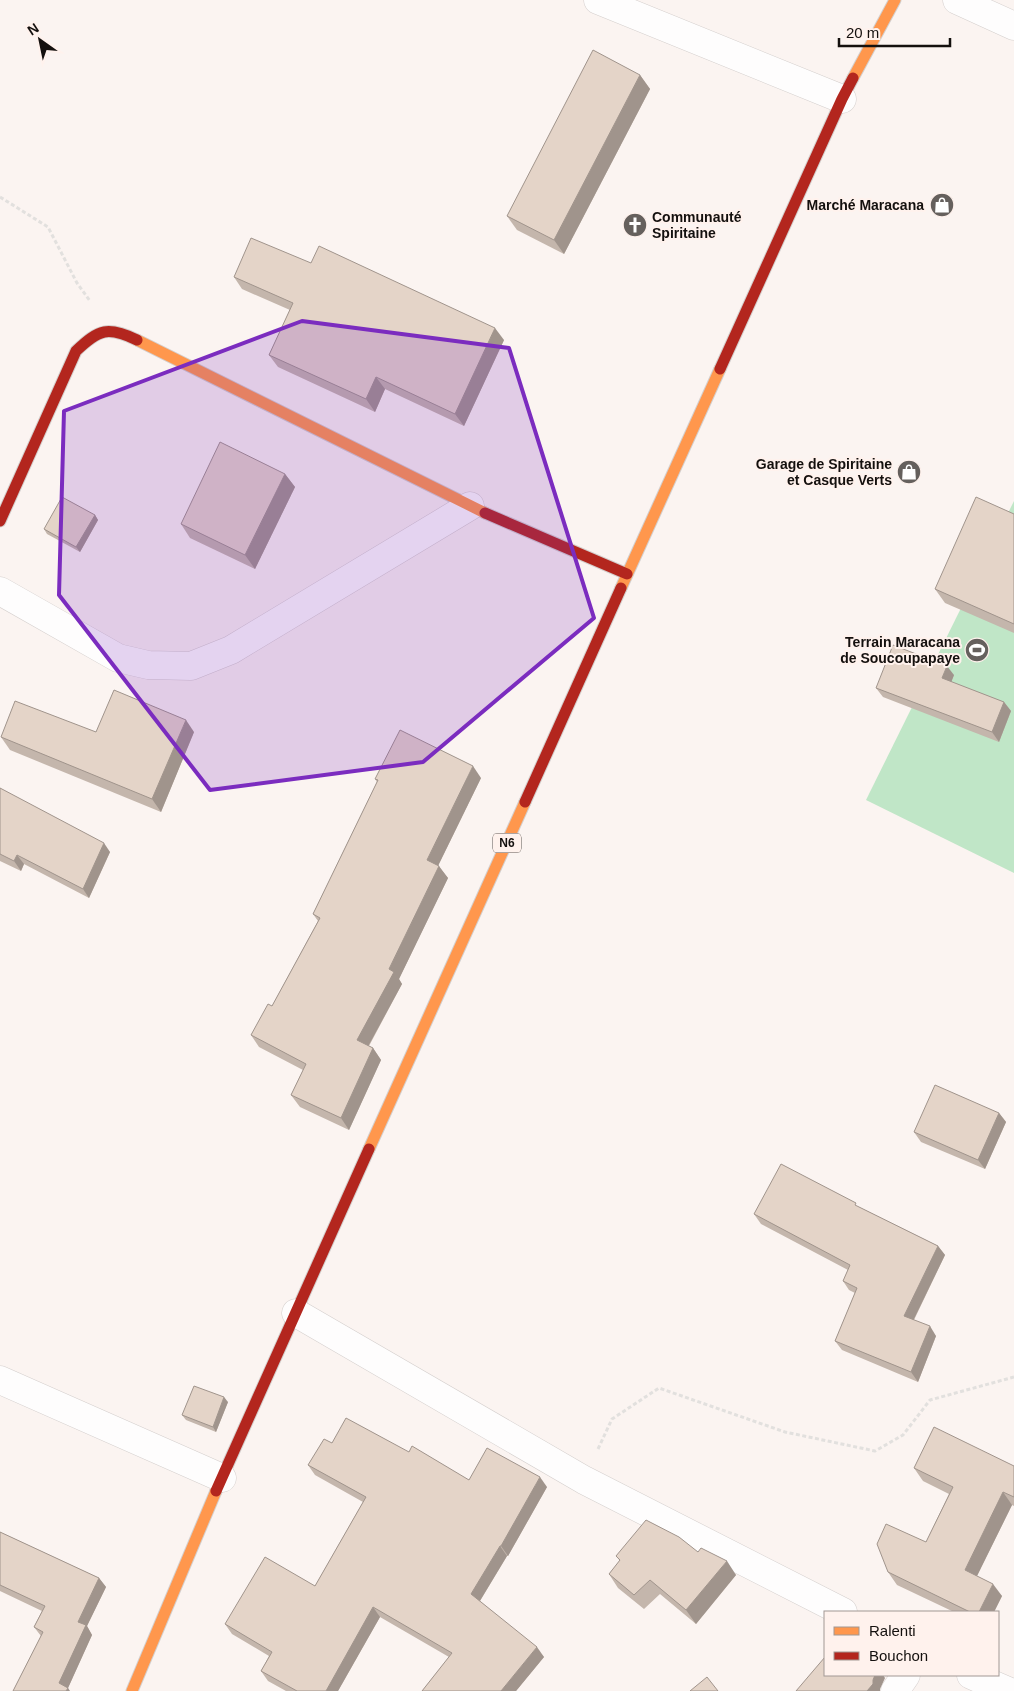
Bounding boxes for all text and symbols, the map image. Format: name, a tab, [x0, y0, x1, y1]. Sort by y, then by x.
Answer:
north arrow	[15, 15, 65, 65]
scale bar	[839, 15, 950, 47]
text: N	[24, 20, 42, 39]
text: 20 m	[846, 24, 879, 41]
shop icon: Marché Maracana	[929, 192, 955, 218]
place label: Marché Maracana	[806, 197, 924, 213]
place label: Communauté Spiritaine	[652, 209, 742, 241]
church icon: Communauté Spiritaine	[622, 212, 648, 238]
place label: Garage de Spiritaine et Casque Verts	[756, 456, 892, 488]
shop icon: Garage de Spiritaine et Casque Verts	[896, 459, 922, 485]
place label: Terrain Maracana de Soucoupapaye	[840, 634, 960, 666]
sports icon: Terrain Maracana de Soucoupapaye	[964, 637, 990, 663]
road number: N6	[493, 834, 521, 852]
legend	[824, 1611, 999, 1676]
text: Ralenti	[869, 1622, 916, 1639]
text: Bouchon	[869, 1647, 928, 1664]

